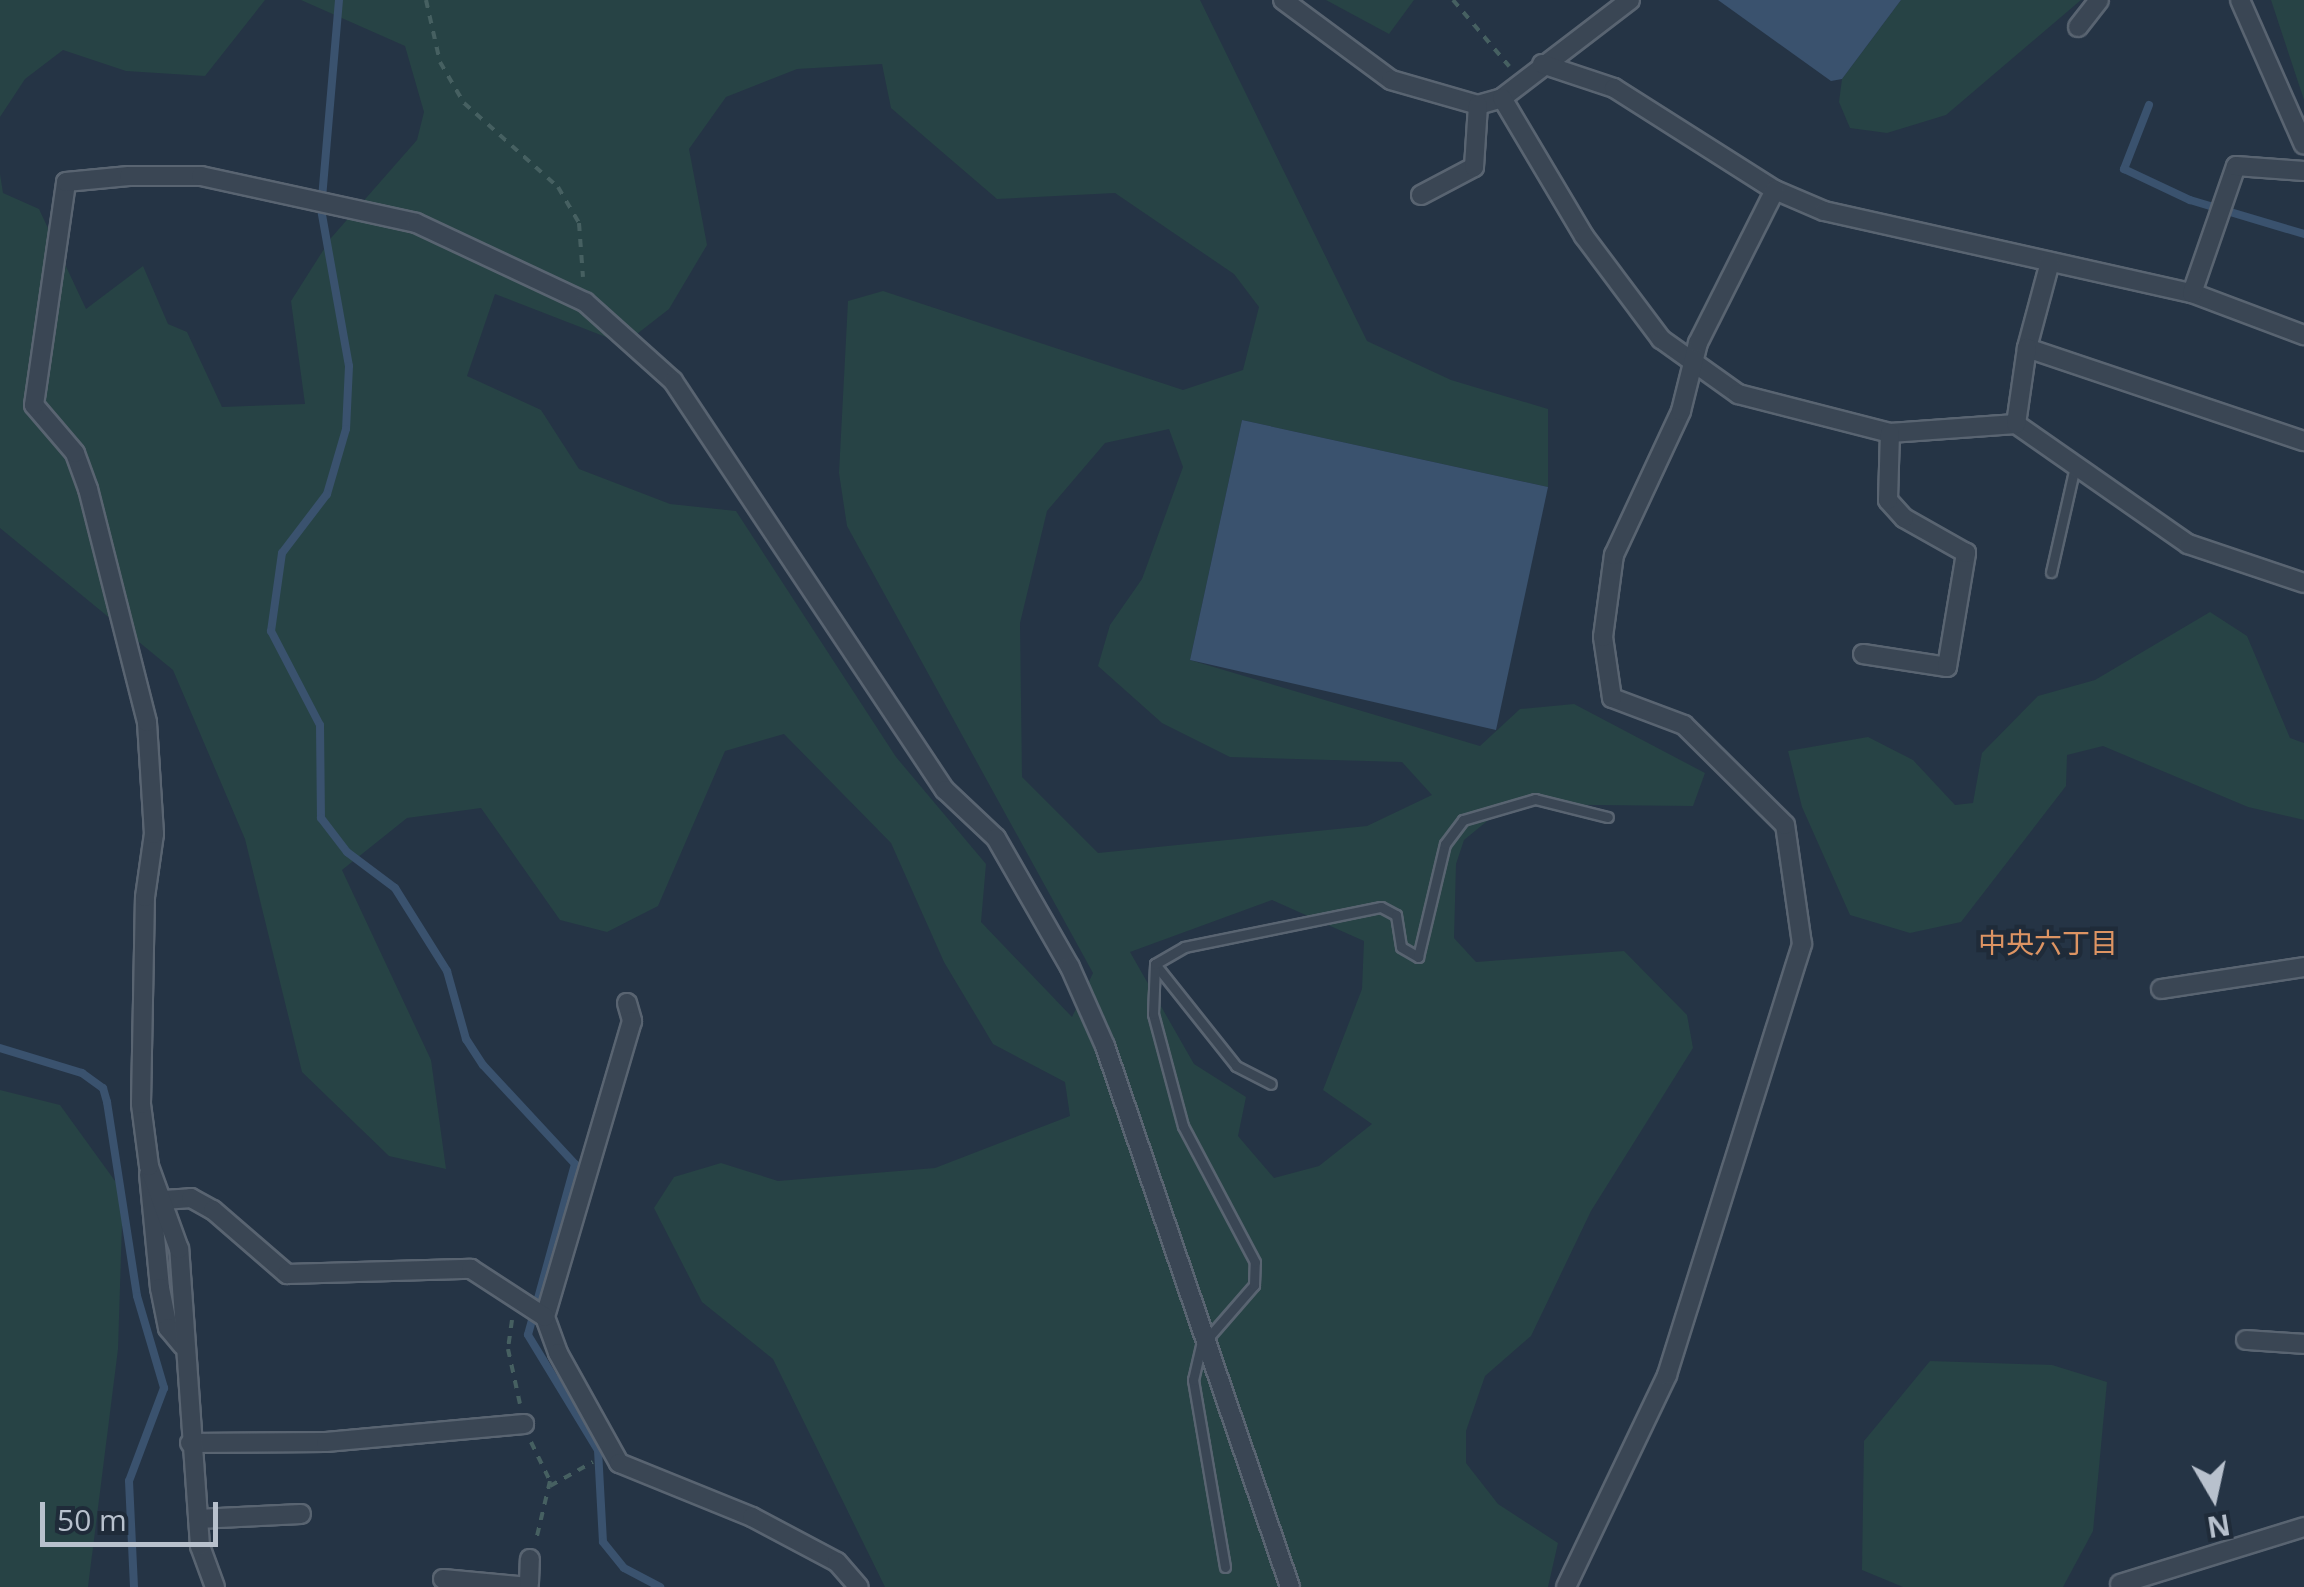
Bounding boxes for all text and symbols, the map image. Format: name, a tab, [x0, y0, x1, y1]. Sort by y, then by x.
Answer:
district label: 中央六丁目	[1978, 925, 2118, 959]
north arrow	[2164, 1447, 2264, 1547]
scale bar	[45, 1482, 222, 1544]
text: 50 m	[57, 1499, 127, 1540]
text: N	[2204, 1506, 2233, 1547]

